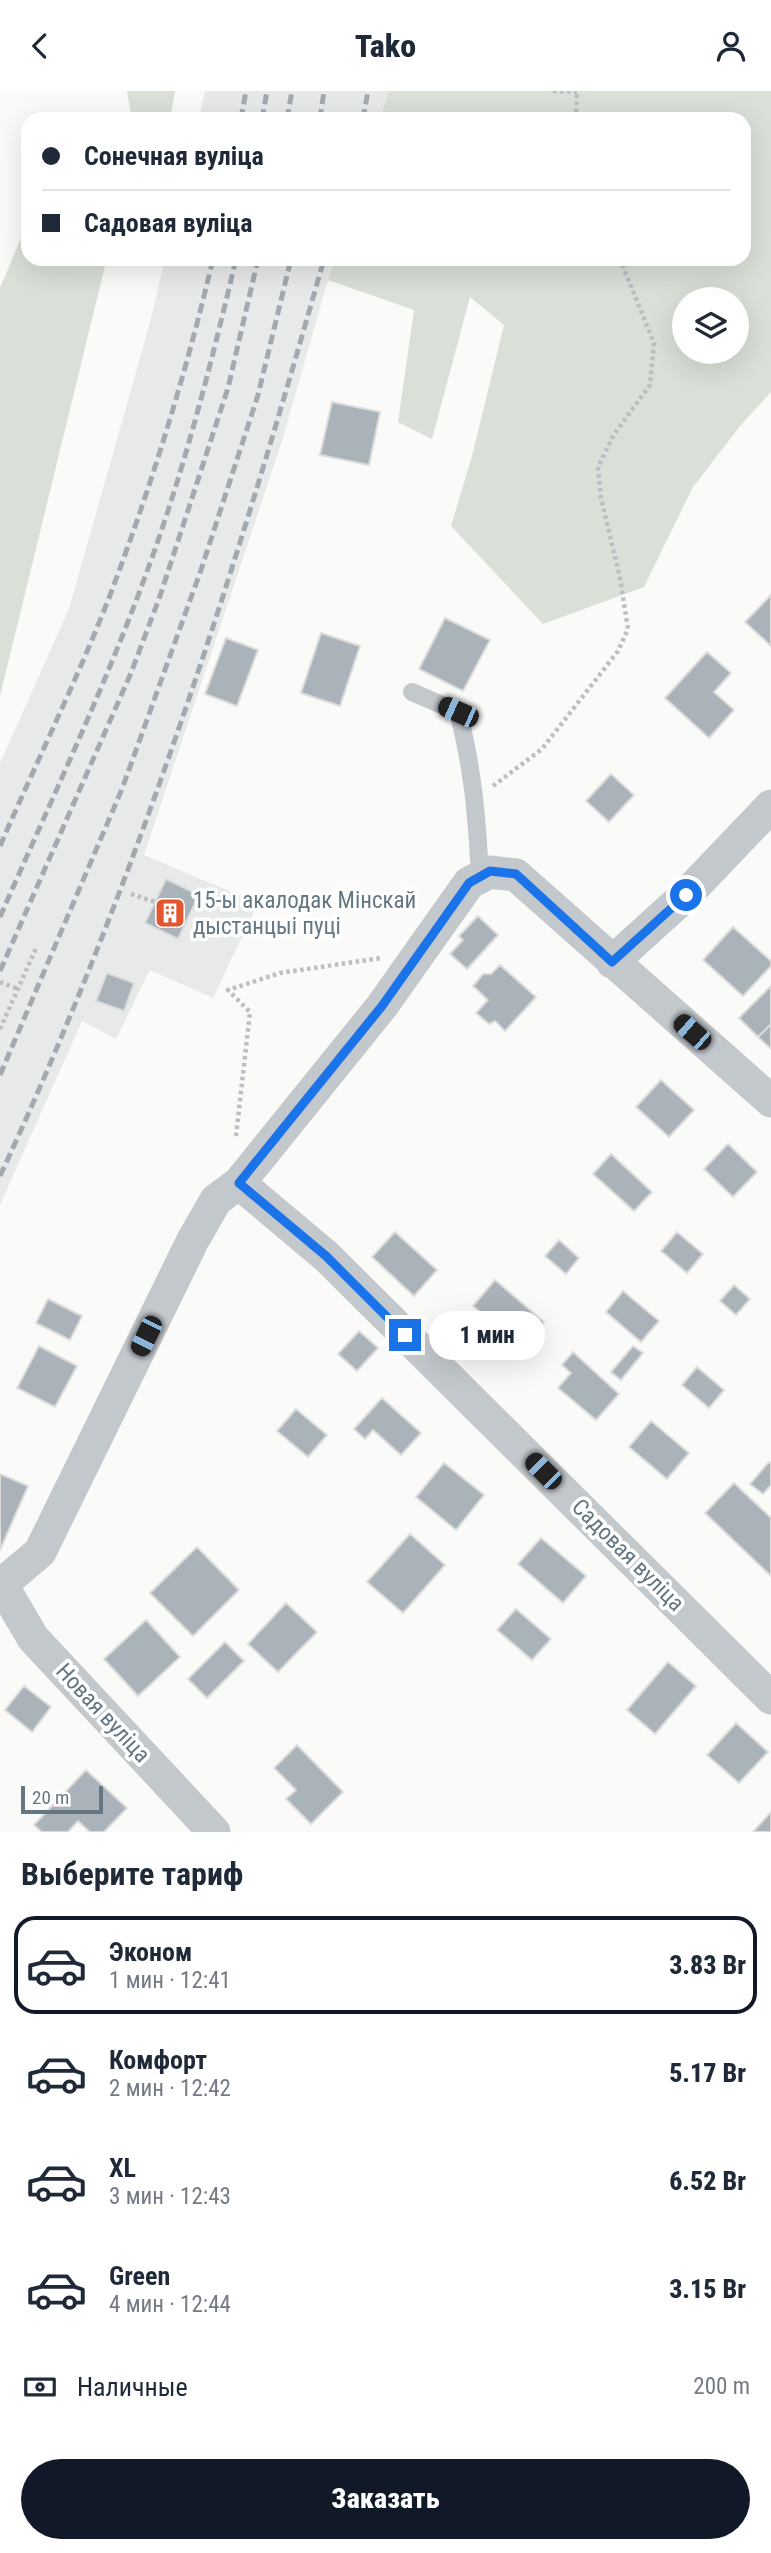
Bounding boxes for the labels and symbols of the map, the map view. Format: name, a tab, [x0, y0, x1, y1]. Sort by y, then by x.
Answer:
car	[435, 694, 482, 730]
route start	[670, 879, 702, 911]
place label: 15-ы акалодак Мінскай дыстанцыі пуці	[193, 887, 416, 940]
building icon: 15-ы акалодак Мінскай дыстанцыі пуці	[153, 896, 187, 930]
car	[670, 1010, 715, 1054]
callout: 1 мин	[430, 1311, 545, 1359]
car	[128, 1313, 165, 1359]
route end	[389, 1319, 421, 1351]
car	[521, 1449, 566, 1493]
street label: Садовая вуліца	[566, 1493, 690, 1617]
street label: Новая вуліца	[50, 1658, 156, 1768]
scale bar	[21, 1783, 103, 1815]

